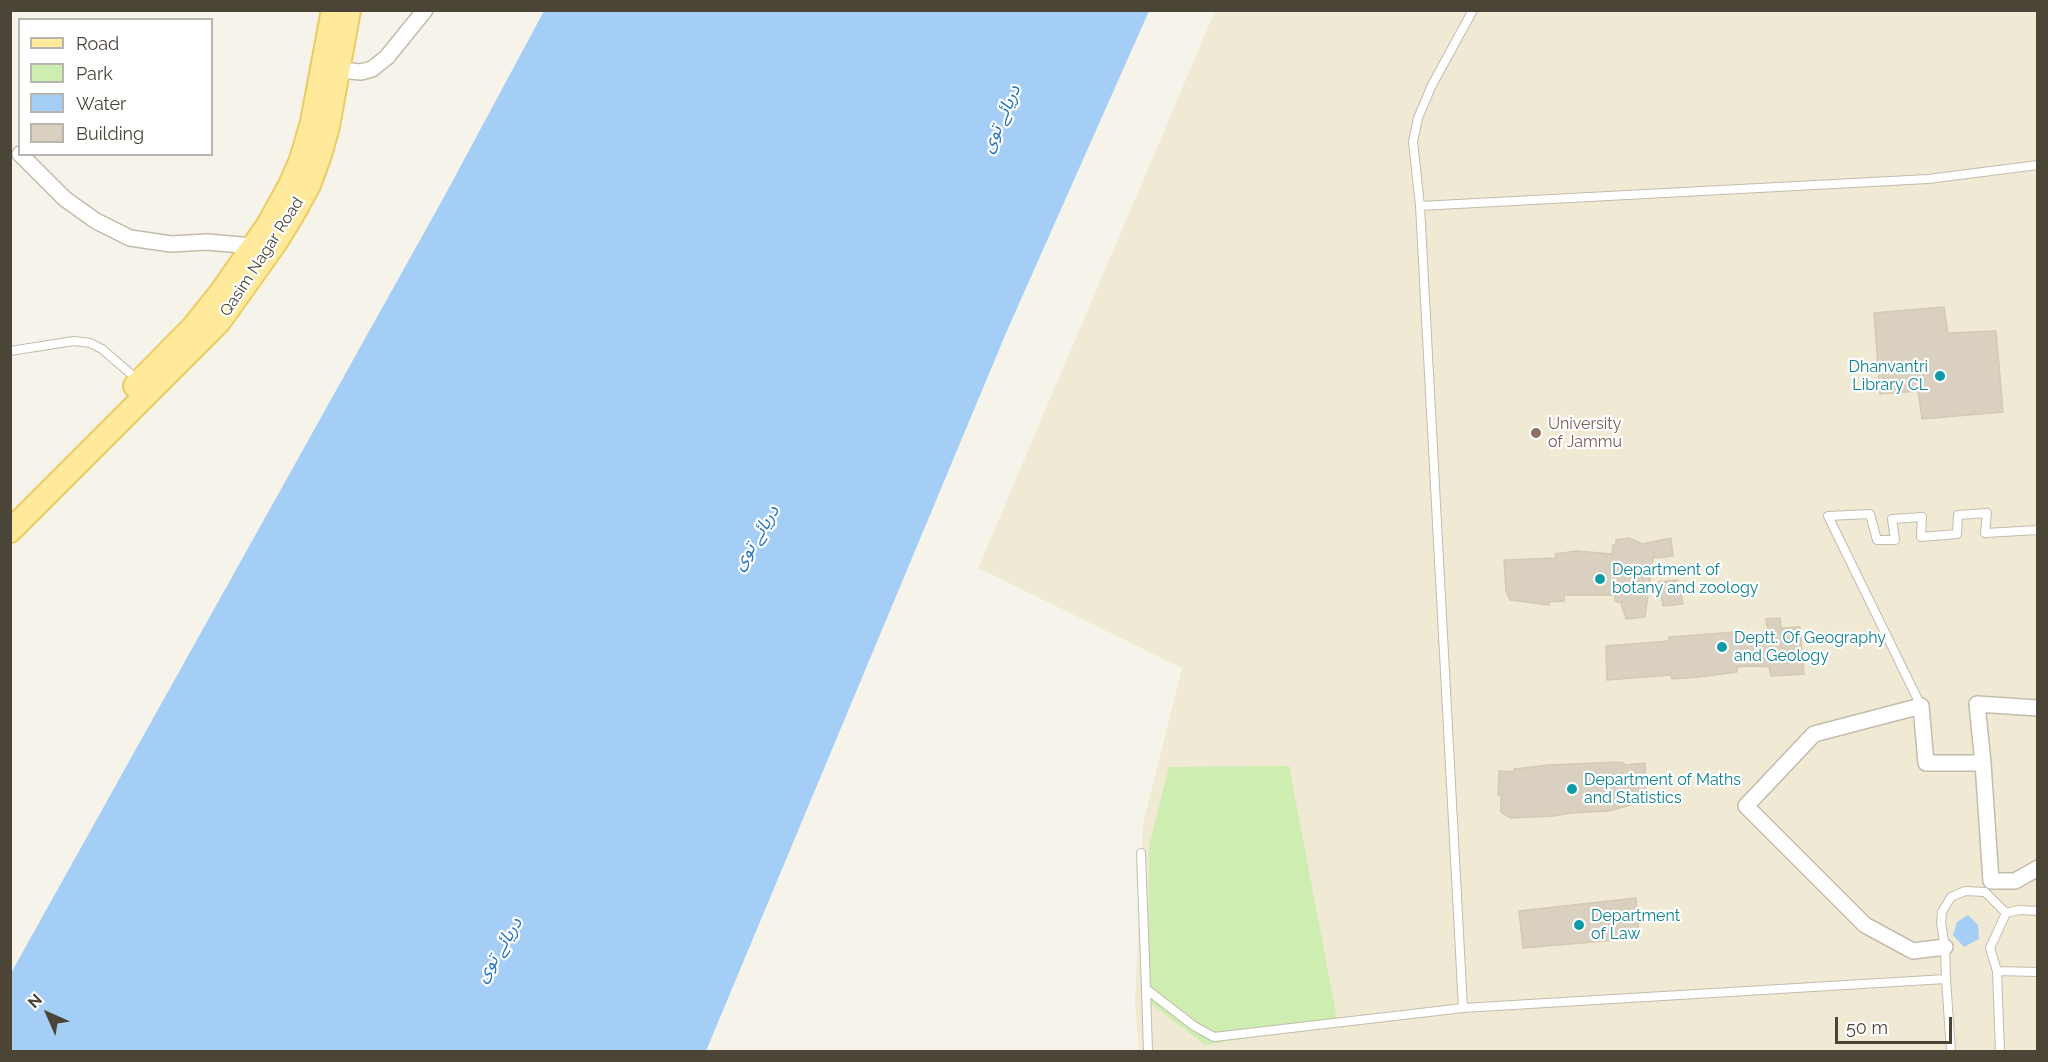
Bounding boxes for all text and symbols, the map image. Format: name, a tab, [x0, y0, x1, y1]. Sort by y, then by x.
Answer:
legend	[18, 18, 213, 156]
text: Road	[76, 33, 119, 54]
text: Park	[76, 63, 113, 84]
water label: دریائے توی	[976, 82, 1026, 156]
text: Water	[76, 93, 126, 114]
text: Building	[76, 123, 144, 144]
street label: Qasim Nagar Road	[216, 194, 308, 320]
place label: Dhanvantri Library CL	[1849, 357, 1928, 395]
marker: Dhanvantri Library CL	[1933, 369, 1947, 383]
place label: University of Jammu	[1548, 414, 1622, 452]
marker: University of Jammu	[1529, 426, 1543, 440]
water label: دریائے توی	[728, 502, 784, 574]
place label: Department of botany and zoology	[1612, 560, 1759, 598]
marker: Department of botany and zoology	[1593, 572, 1607, 586]
place label: Deptt. Of Geography and Geology	[1734, 628, 1886, 666]
marker: Deptt. Of Geography and Geology	[1715, 640, 1729, 654]
place label: Department of Maths and Statistics	[1584, 770, 1741, 808]
marker: Department of Maths and Statistics	[1565, 782, 1579, 796]
place label: Department of Law	[1591, 906, 1680, 944]
water label: دریائے توی	[471, 914, 527, 986]
marker: Department of Law	[1572, 918, 1586, 932]
north arrow	[18, 984, 78, 1044]
text: N	[24, 990, 46, 1012]
scale bar	[1838, 1005, 1955, 1043]
text: 50 m	[1846, 1017, 1888, 1038]

